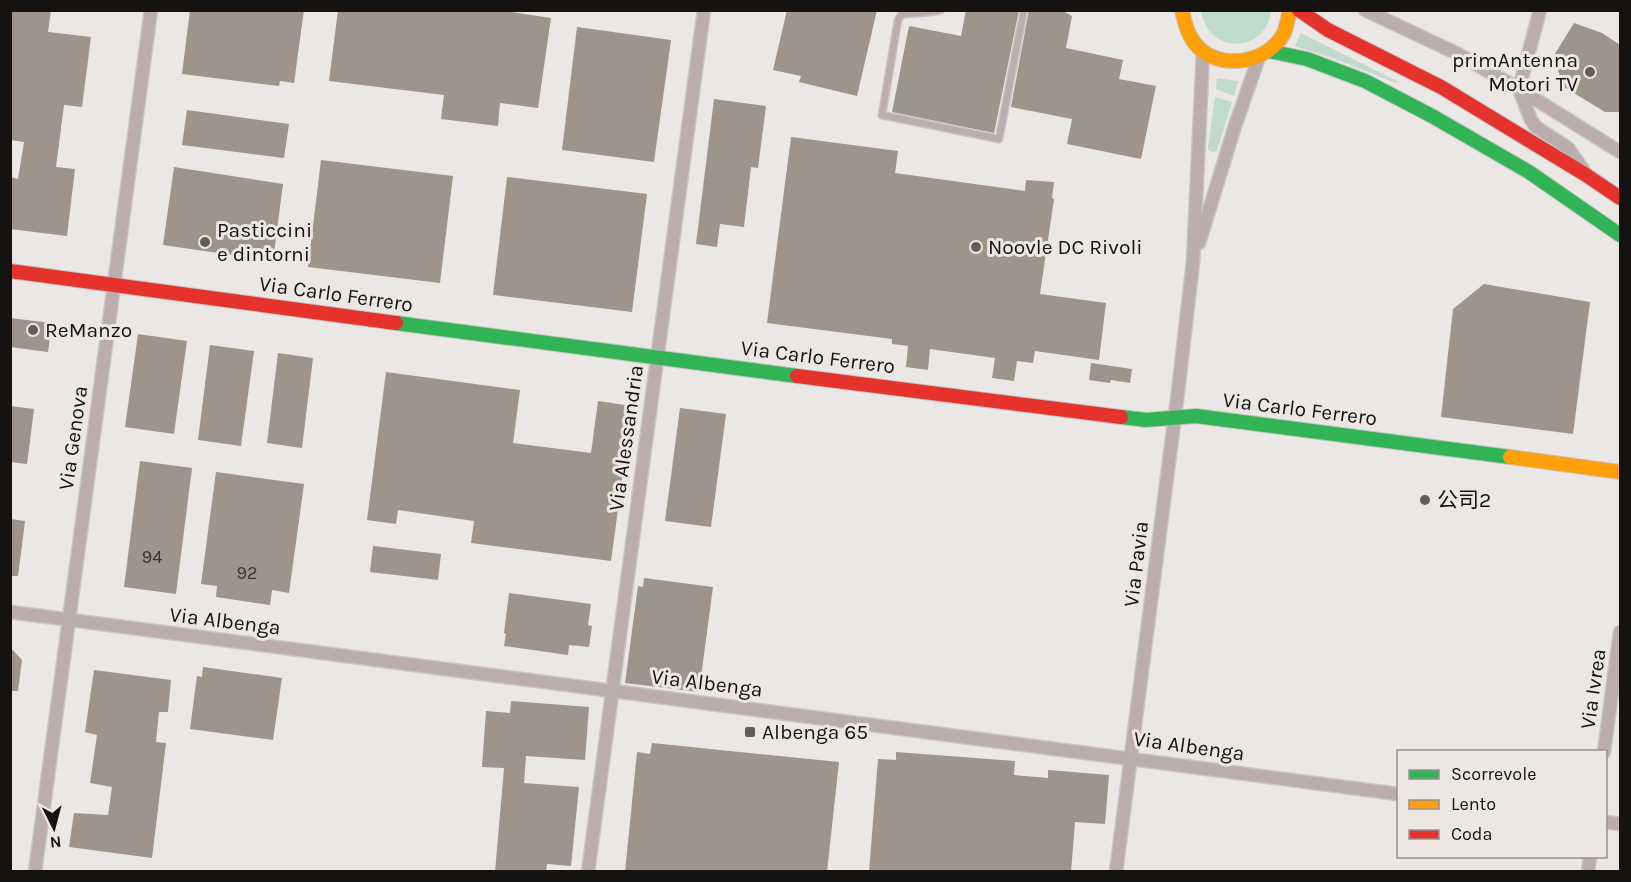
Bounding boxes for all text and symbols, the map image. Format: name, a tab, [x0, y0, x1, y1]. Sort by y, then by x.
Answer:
place label: primAntenna Motori TV	[1452, 48, 1578, 96]
marker: primAntenna Motori TV	[1583, 65, 1597, 79]
place label: Pasticcini e dintorni	[217, 218, 312, 266]
marker: Pasticcini e dintorni	[198, 235, 212, 249]
place label: Noovle DC Rivoli	[988, 235, 1143, 259]
marker: Noovle DC Rivoli	[969, 240, 983, 254]
street label: Via Carlo Ferrero	[257, 271, 415, 317]
place label: ReManzo	[45, 318, 132, 342]
marker: ReManzo	[26, 323, 40, 337]
street label: Via Carlo Ferrero	[739, 336, 897, 378]
street label: Via Alessandria	[604, 363, 648, 513]
street label: Via Genova	[54, 384, 92, 492]
street label: Via Carlo Ferrero	[1221, 388, 1379, 430]
place label: 公司2	[1437, 488, 1491, 512]
marker: 公司2	[1418, 493, 1432, 507]
street label: Via Pavia	[1119, 520, 1153, 608]
house number: 94	[142, 546, 162, 568]
house number: 92	[237, 562, 257, 584]
street label: Via Albenga	[168, 602, 282, 640]
street label: Via Ivrea	[1575, 647, 1611, 731]
street label: Via Albenga	[650, 664, 764, 702]
place label: Albenga 65	[762, 720, 868, 744]
marker: Albenga 65	[743, 725, 757, 739]
street label: Via Albenga	[1132, 726, 1246, 766]
legend	[1397, 750, 1607, 858]
text: Scorrevole	[1451, 763, 1536, 785]
text: Lento	[1451, 793, 1496, 815]
north arrow	[24, 798, 84, 858]
text: Coda	[1451, 823, 1492, 845]
text: N	[49, 832, 62, 852]

